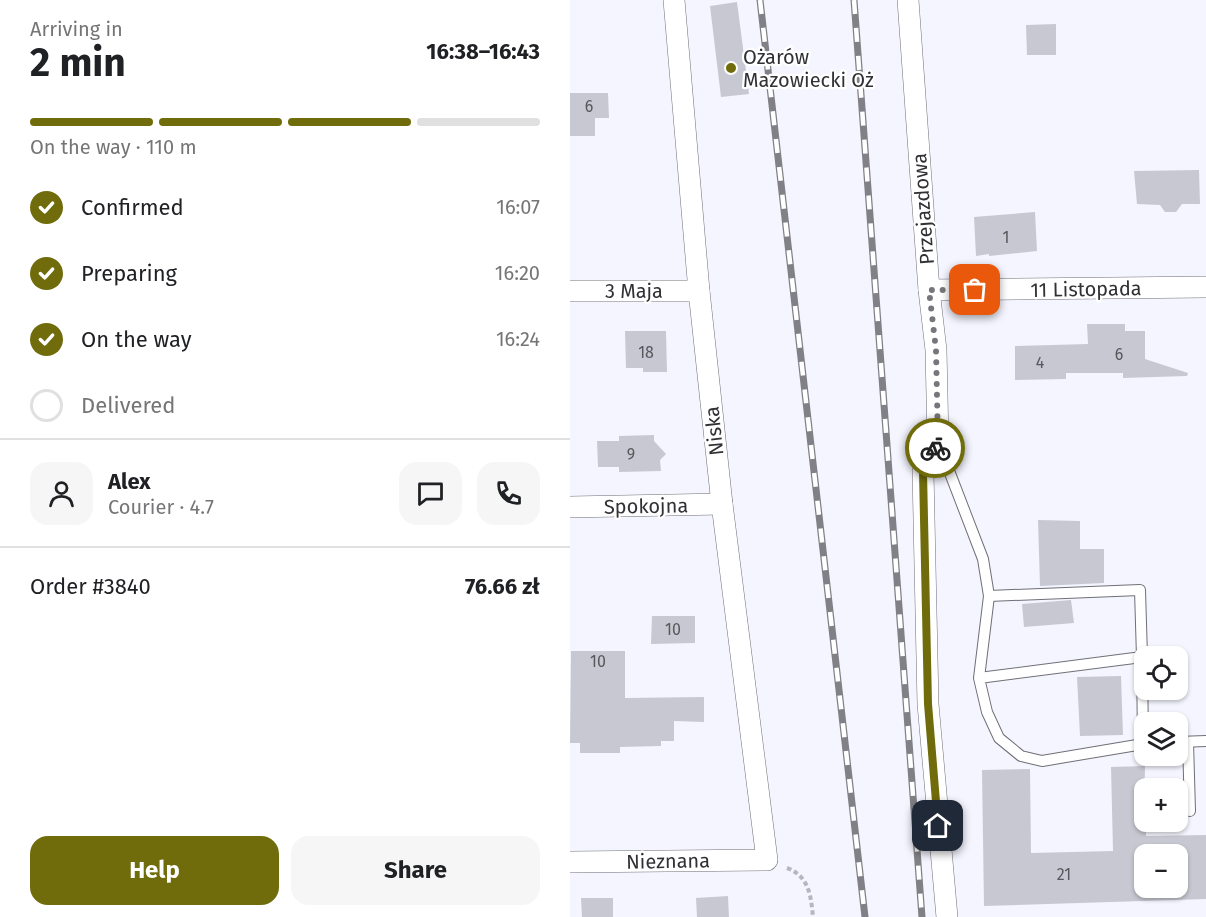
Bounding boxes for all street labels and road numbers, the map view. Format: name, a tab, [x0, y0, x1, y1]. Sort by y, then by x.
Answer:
street label: Przejazdowa	[907, 152, 939, 266]
street label: 11 Listopada	[1030, 276, 1142, 302]
street label: 3 Maja	[605, 279, 663, 303]
street label: Niska	[699, 405, 729, 457]
street label: Spokojna	[604, 493, 688, 519]
street label: Nieznana	[626, 848, 710, 874]

